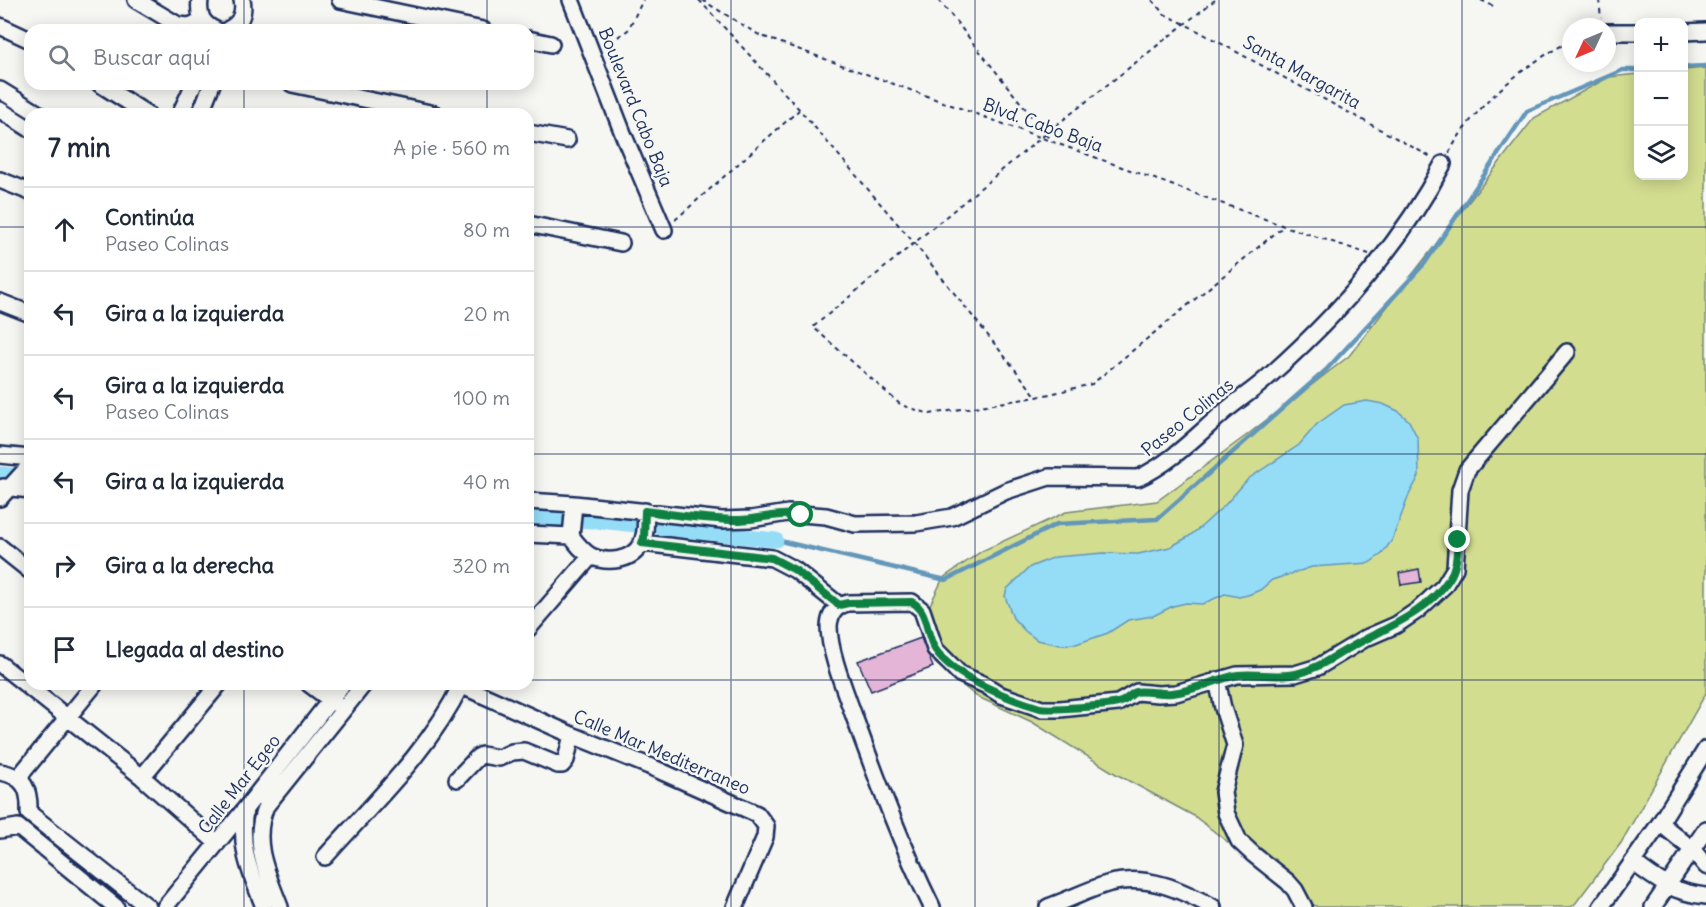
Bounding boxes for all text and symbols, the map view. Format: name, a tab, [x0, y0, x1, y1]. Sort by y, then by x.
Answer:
north arrow	[1562, 18, 1616, 72]
map controls	[1634, 18, 1688, 180]
button: +	[1634, 18, 1688, 72]
search box	[24, 24, 534, 90]
street label: Boulevard Cabo Baja	[594, 24, 678, 190]
street label: Santa Margarita	[1239, 30, 1365, 114]
icon: search	[45, 41, 78, 74]
text: Buscar aquí	[93, 43, 210, 71]
button: −	[1634, 72, 1688, 126]
street label: Blvd. Cabo Baja	[980, 93, 1106, 157]
button: layers	[1634, 126, 1688, 180]
text: 7 min	[48, 131, 111, 164]
text: A pie · 560 m	[393, 135, 510, 160]
text: Continúa	[105, 203, 194, 231]
icon: ahead	[48, 213, 81, 246]
text: 80 m	[463, 217, 510, 242]
text: Paseo Colinas	[105, 231, 229, 256]
icon: left	[48, 297, 81, 330]
text: Gira a la izquierda	[105, 299, 284, 327]
text: 20 m	[464, 301, 510, 326]
text: Gira a la izquierda	[105, 371, 284, 399]
street label: Paseo Colinas	[1136, 373, 1238, 461]
icon: left	[48, 381, 81, 414]
text: 100 m	[453, 385, 510, 410]
text: Paseo Colinas	[105, 399, 229, 424]
icon: left	[48, 465, 81, 498]
text: Gira a la izquierda	[105, 467, 284, 495]
text: 40 m	[463, 469, 510, 494]
route start	[787, 501, 813, 527]
route end	[1444, 526, 1470, 552]
icon: right	[48, 549, 81, 582]
text: Gira a la derecha	[105, 551, 274, 579]
text: 320 m	[452, 553, 510, 578]
icon: arrive	[48, 633, 81, 666]
text: Llegada al destino	[105, 635, 284, 663]
street label: Calle Mar Mediterraneo	[570, 704, 754, 800]
street label: Calle Mar Egeo	[193, 729, 285, 839]

